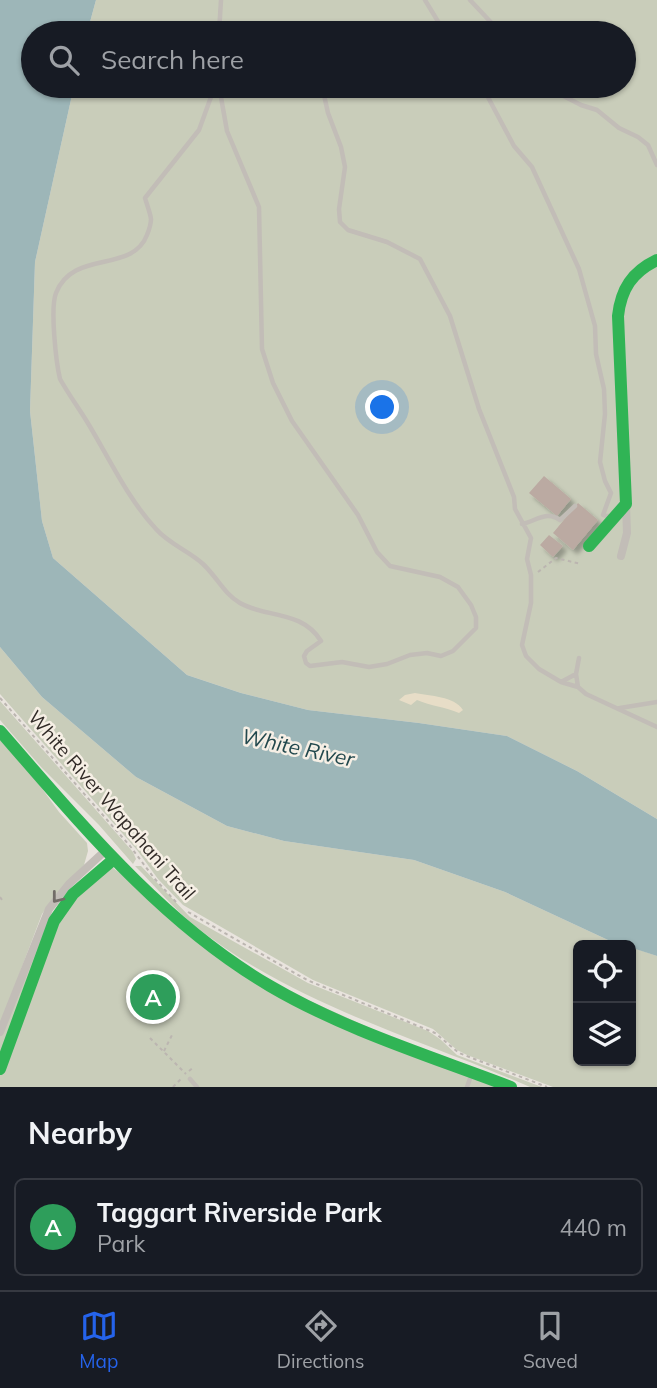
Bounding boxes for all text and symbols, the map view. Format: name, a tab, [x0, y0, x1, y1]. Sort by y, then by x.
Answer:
search box	[21, 21, 636, 98]
icon: search	[45, 41, 83, 79]
text: Search here	[101, 43, 244, 76]
your location	[365, 390, 399, 424]
street label: White River Wapahani Trail	[23, 705, 201, 905]
water label: White River	[240, 722, 358, 772]
one-way arrow	[53, 891, 66, 903]
map controls	[573, 940, 636, 1066]
button: locate	[573, 940, 636, 1003]
pin: A	[130, 971, 176, 1023]
button: layers	[573, 1003, 636, 1066]
text: Nearby	[28, 1114, 132, 1152]
text: Taggart Riverside Park	[97, 1196, 382, 1229]
text: A	[44, 1213, 62, 1242]
text: 440 m	[559, 1213, 627, 1242]
text: Park	[97, 1229, 145, 1258]
tab: Map	[79, 1307, 118, 1373]
tab: Directions	[277, 1307, 365, 1373]
tab: Saved	[523, 1307, 578, 1373]

